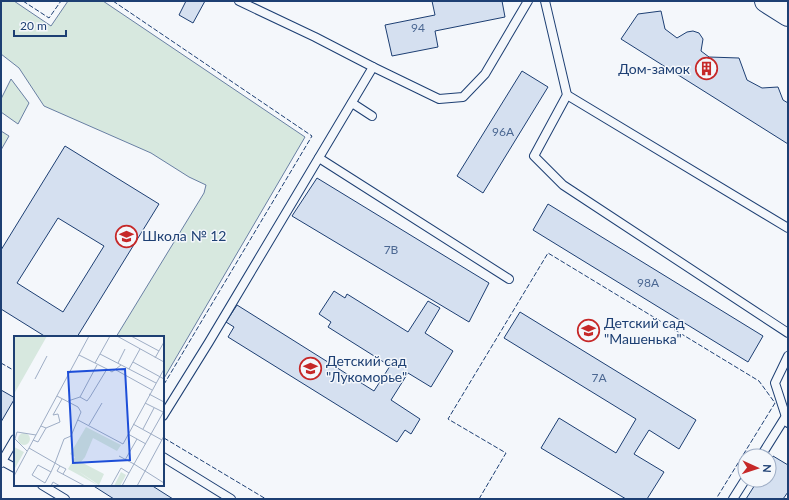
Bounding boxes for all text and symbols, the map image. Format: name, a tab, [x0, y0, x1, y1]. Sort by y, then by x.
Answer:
scale bar	[14, 12, 66, 38]
text: 20 m	[20, 18, 47, 33]
house number: 94	[411, 20, 425, 35]
building icon: Дом-замок	[693, 56, 719, 82]
place label: Дом-замок	[618, 60, 691, 77]
house number: 96А	[492, 124, 515, 139]
school or university icon: Школа № 12	[114, 223, 140, 249]
place label: Школа № 12	[142, 227, 226, 244]
house number: 7В	[384, 242, 399, 257]
house number: 98А	[637, 275, 660, 290]
place label: Детский сад "Машенька"	[604, 314, 685, 347]
school or university icon: Детский сад "Машенька"	[576, 318, 602, 344]
inset map	[14, 336, 164, 486]
place label: Детский сад "Лукоморье"	[326, 352, 407, 385]
school or university icon: Детский сад "Лукоморье"	[297, 356, 323, 382]
house number: 7А	[591, 370, 607, 385]
north arrow	[737, 448, 777, 488]
text: N	[761, 464, 774, 473]

